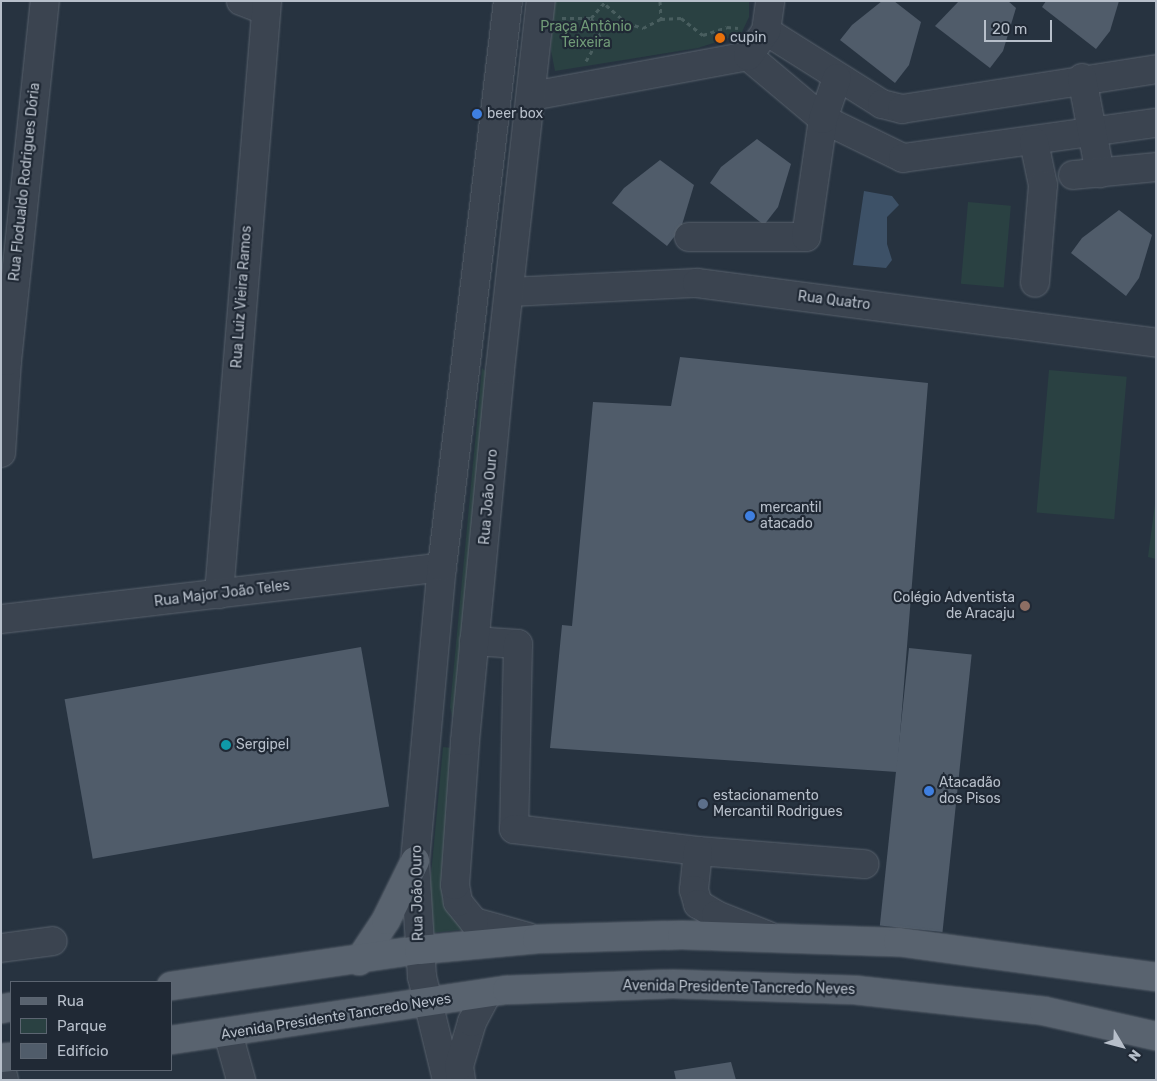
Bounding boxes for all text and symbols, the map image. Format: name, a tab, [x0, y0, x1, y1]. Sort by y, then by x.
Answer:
scale bar	[987, 10, 1054, 42]
park label: Praça Antônio Teixeira	[540, 19, 632, 52]
text: 20 m	[992, 20, 1027, 38]
place label: cupin	[730, 30, 766, 46]
marker: cupin	[714, 32, 726, 44]
street label: Rua Flodualdo Rodrigues Dória	[6, 82, 44, 282]
place label: beer box	[487, 106, 543, 122]
marker: beer box	[471, 108, 483, 120]
street label: Rua Luiz Vieira Ramos	[229, 225, 255, 369]
street label: Rua Quatro	[797, 288, 871, 314]
street label: Rua João Ouro	[476, 448, 502, 546]
place label: mercantil atacado	[760, 500, 822, 532]
marker: mercantil atacado	[744, 510, 756, 522]
street label: Rua Major João Teles	[153, 577, 291, 611]
place label: Colégio Adventista de Aracaju	[893, 590, 1015, 622]
marker: Colégio Adventista de Aracaju	[1019, 600, 1031, 612]
place label: Sergipel	[236, 737, 289, 753]
marker: Sergipel	[220, 739, 232, 751]
place label: Atacadão dos Pisos	[939, 775, 1001, 808]
marker: Atacadão dos Pisos	[923, 785, 935, 797]
place label: estacionamento Mercantil Rodrigues	[713, 788, 843, 820]
marker: estacionamento Mercantil Rodrigues	[697, 798, 709, 810]
street label: Rua João Ouro	[409, 845, 427, 941]
street label: Avenida Presidente Tancredo Neves	[622, 978, 856, 998]
legend	[10, 981, 172, 1071]
street label: Avenida Presidente Tancredo Neves	[220, 990, 452, 1044]
text: Rua	[57, 992, 84, 1010]
text: Parque	[57, 1017, 107, 1035]
north arrow	[1097, 1021, 1147, 1071]
text: Edifício	[57, 1042, 109, 1060]
text: N	[1125, 1046, 1144, 1064]

